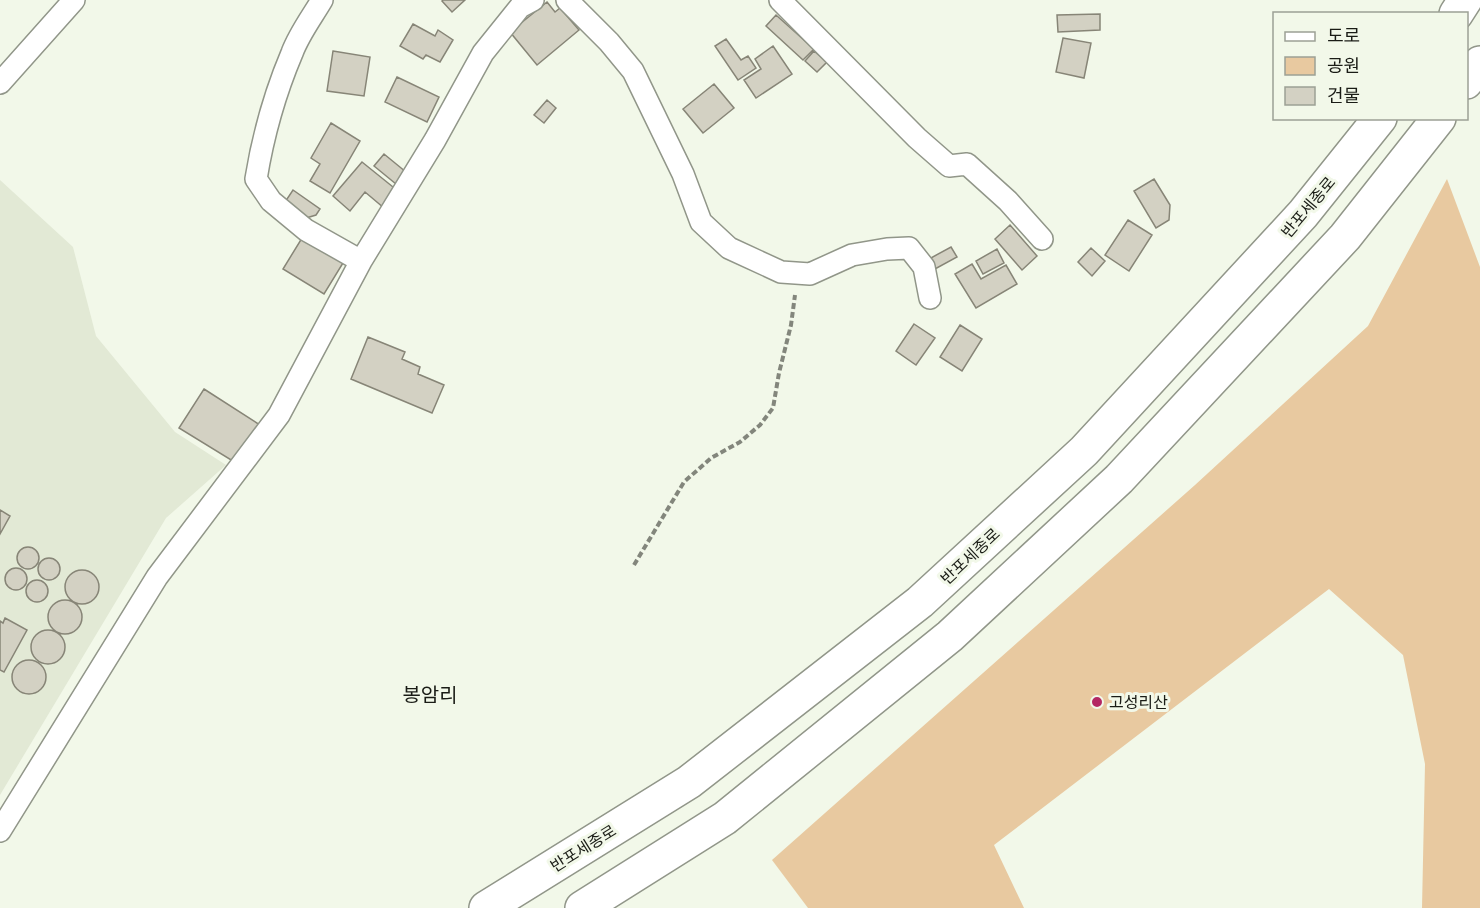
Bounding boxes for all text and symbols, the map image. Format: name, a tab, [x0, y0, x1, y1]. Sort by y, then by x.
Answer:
legend	[1273, 12, 1468, 120]
text: 도로	[1327, 25, 1360, 46]
text: 공원	[1327, 55, 1360, 76]
text: 건물	[1327, 85, 1360, 106]
street label: 반포세종로	[1277, 173, 1339, 242]
street label: 반포세종로	[937, 524, 1004, 588]
district label: 봉암리	[402, 683, 458, 707]
place label: 고성리산	[1109, 693, 1168, 712]
marker: 고성리산	[1090, 695, 1104, 709]
street label: 반포세종로	[547, 821, 620, 876]

